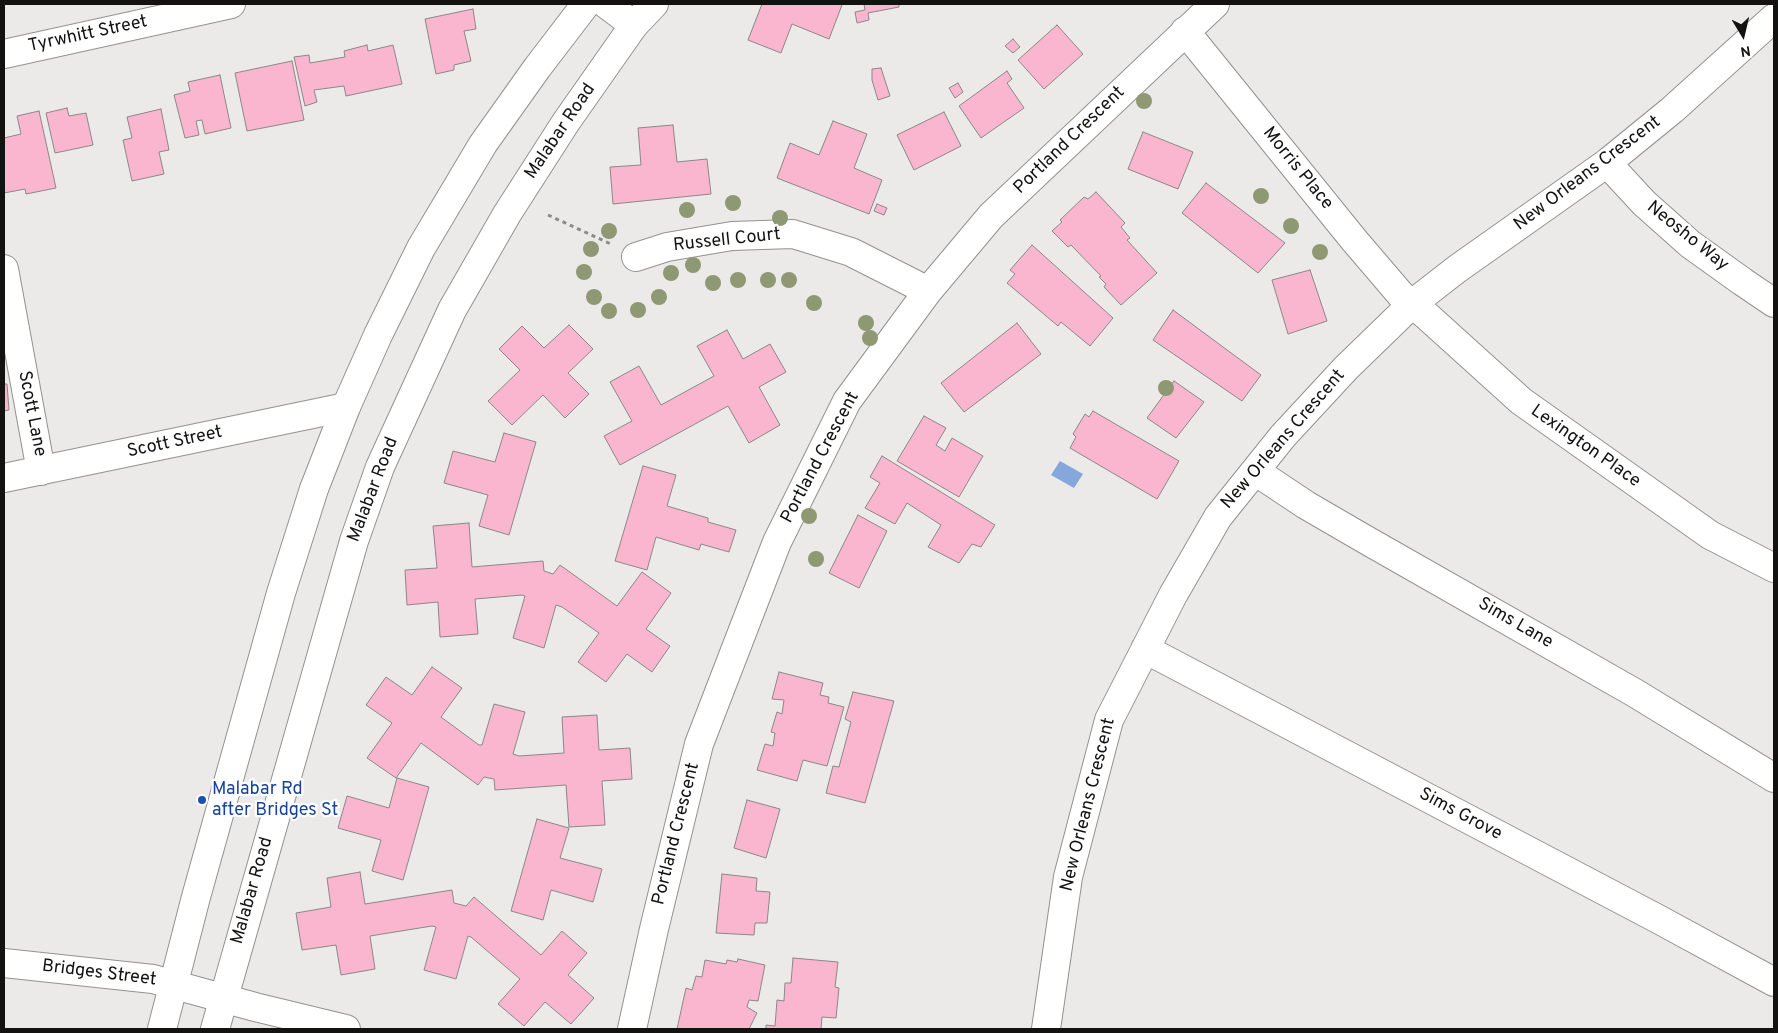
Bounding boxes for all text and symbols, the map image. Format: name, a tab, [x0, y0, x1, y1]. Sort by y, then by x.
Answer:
north arrow	[1718, 10, 1768, 60]
street label: Tyrwhitt Street	[26, 12, 150, 58]
text: N	[1739, 41, 1752, 59]
street label: Malabar Road	[521, 80, 601, 184]
street label: Portland Crescent	[1010, 83, 1130, 199]
street label: New Orleans Crescent	[1510, 112, 1666, 236]
street label: Morris Place	[1257, 123, 1337, 215]
street label: Neosho Way	[1642, 197, 1732, 277]
street label: Russell Court	[672, 225, 782, 257]
street label: New Orleans Crescent	[1217, 366, 1351, 514]
street label: Scott Lane	[12, 369, 50, 459]
street label: Portland Crescent	[777, 389, 865, 527]
street label: Lexington Place	[1526, 401, 1644, 493]
street label: Scott Street	[126, 422, 224, 464]
street label: Malabar Road	[344, 435, 404, 545]
street label: Sims Lane	[1474, 594, 1556, 654]
street label: New Orleans Crescent	[1057, 716, 1121, 894]
street label: Portland Crescent	[649, 761, 705, 907]
place label: Malabar Rd after Bridges St	[212, 779, 338, 822]
street label: Sims Grove	[1415, 784, 1505, 846]
marker: Malabar Rd after Bridges St	[196, 794, 208, 806]
street label: Malabar Road	[227, 835, 279, 947]
street label: Bridges Street	[41, 956, 157, 992]

